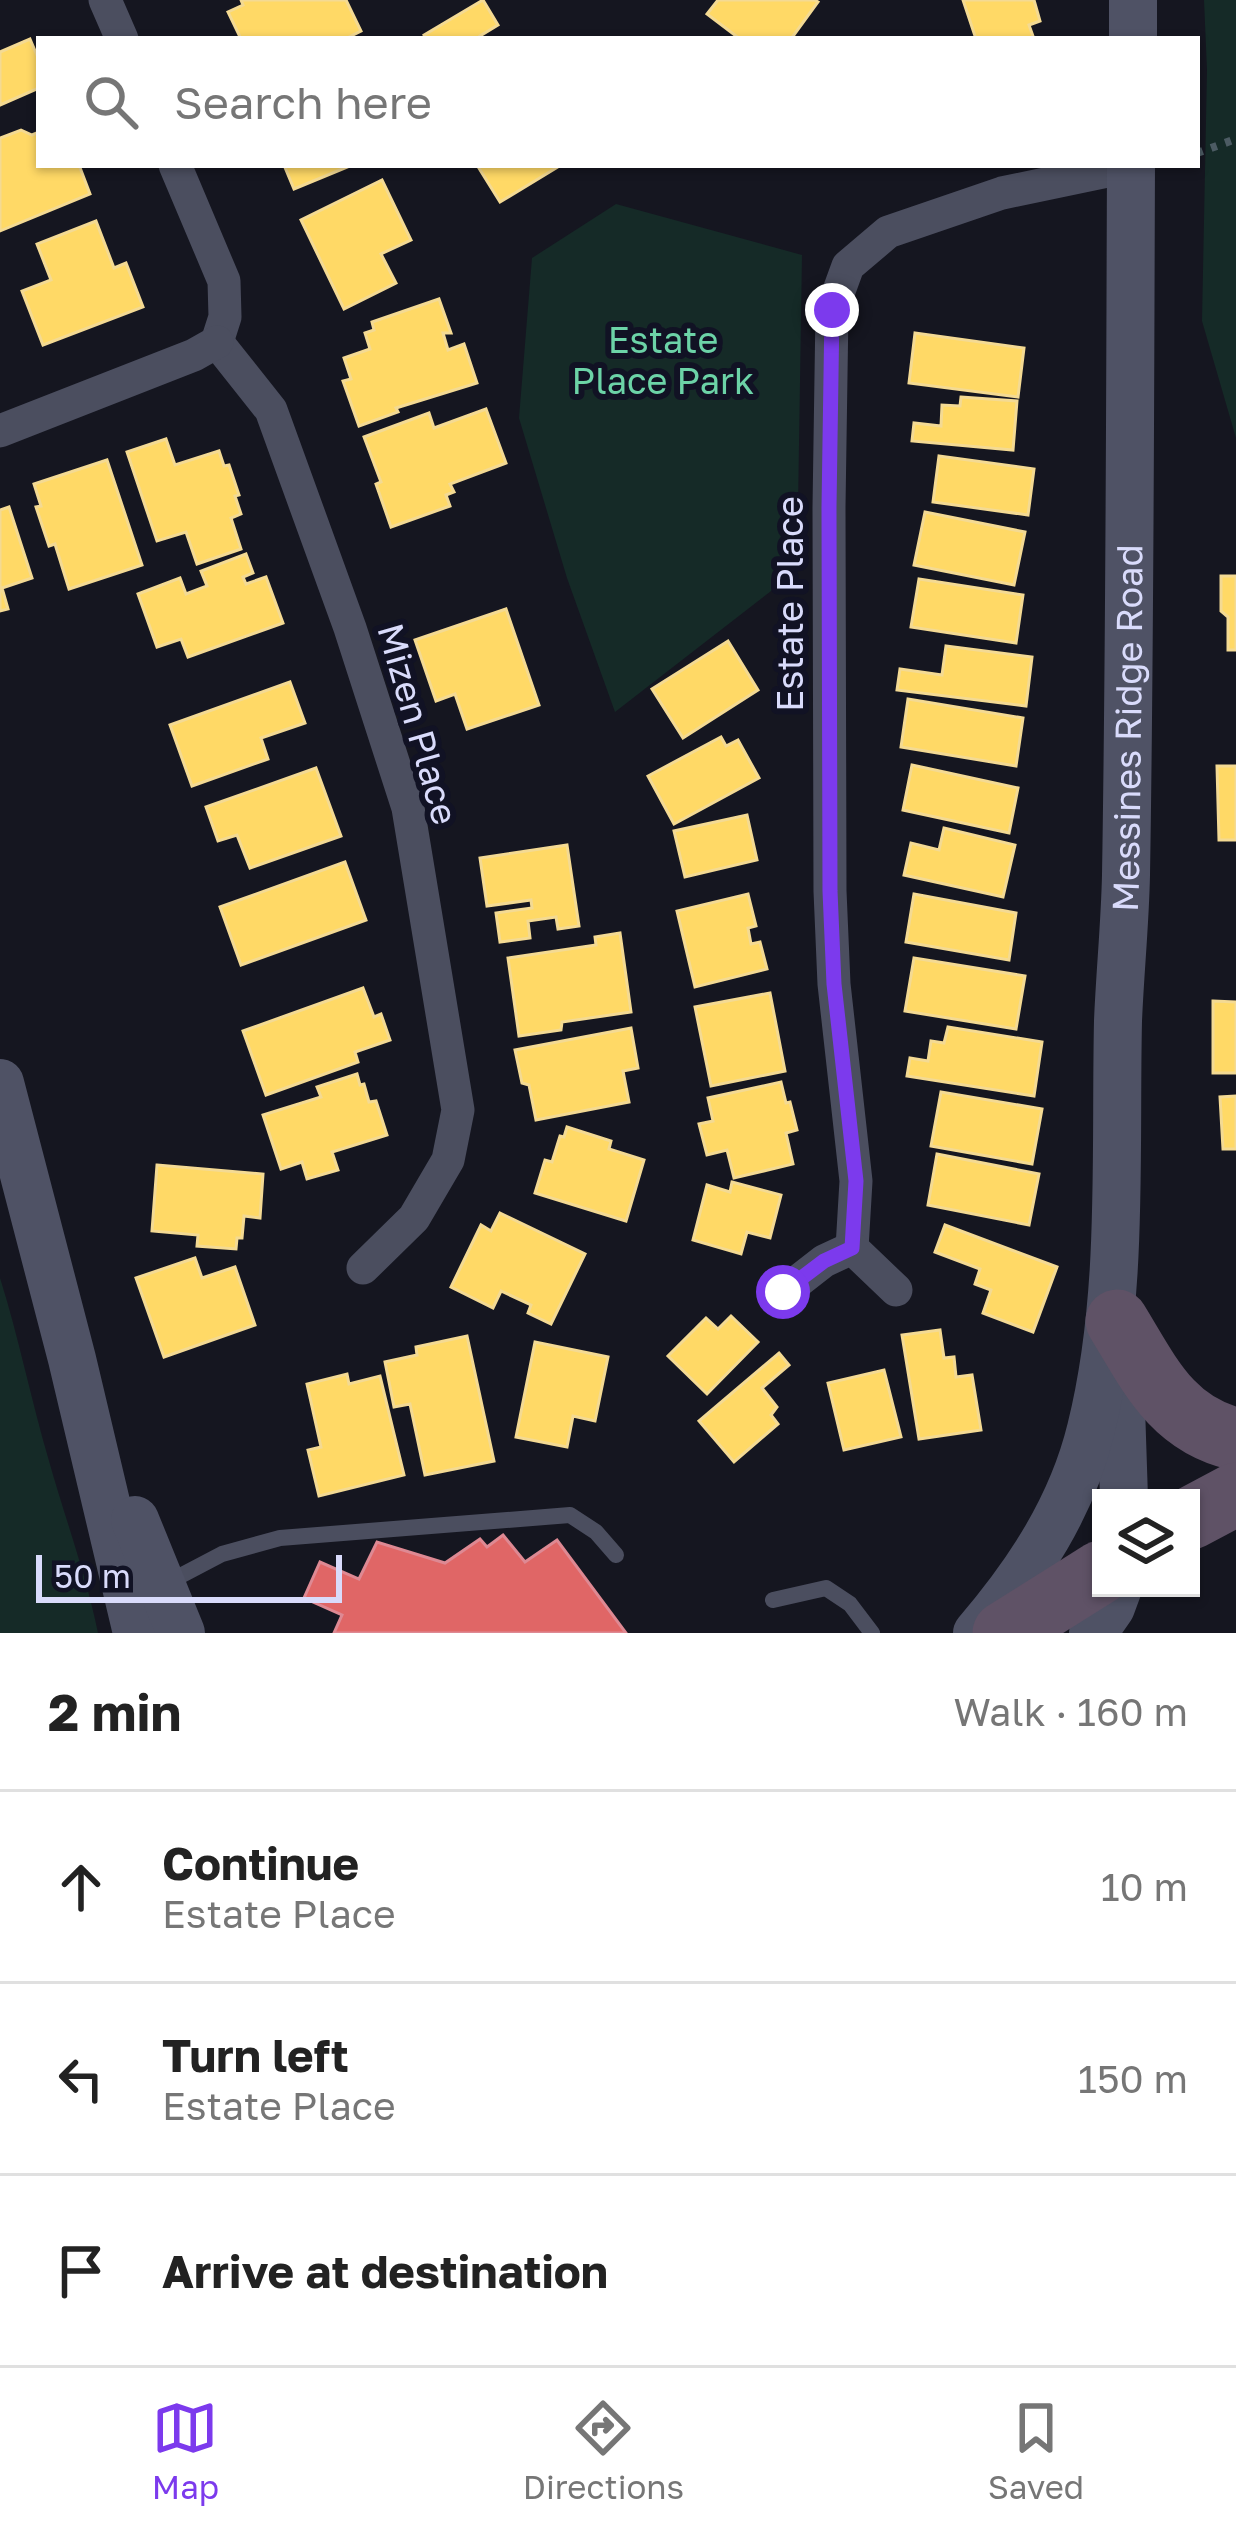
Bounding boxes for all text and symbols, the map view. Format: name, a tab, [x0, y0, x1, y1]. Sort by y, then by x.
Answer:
search box	[36, 36, 1200, 168]
icon: search	[78, 69, 144, 135]
text: Search here	[174, 75, 432, 129]
route end	[805, 283, 859, 337]
park label: Estate Place Park	[572, 318, 754, 402]
street label: Estate Place	[768, 496, 811, 712]
street label: Messines Ridge Road	[1103, 544, 1150, 913]
street label: Mizen Place	[369, 618, 468, 829]
route start	[756, 1265, 810, 1319]
map controls	[1092, 1489, 1200, 1597]
button: layers	[1092, 1489, 1200, 1597]
scale bar	[36, 1549, 342, 1602]
text: 50 m	[54, 1556, 131, 1595]
text: 2 min	[48, 1681, 181, 1742]
text: Walk · 160 m	[953, 1688, 1188, 1735]
text: Continue	[162, 1836, 359, 1890]
icon: ahead	[48, 1854, 114, 1920]
text: 10 m	[1101, 1863, 1188, 1910]
text: Estate Place	[162, 1890, 396, 1937]
text: Turn left	[162, 2028, 349, 2082]
icon: left	[48, 2046, 114, 2112]
text: 150 m	[1078, 2055, 1188, 2102]
text: Estate Place	[162, 2082, 396, 2129]
icon: arrive	[48, 2238, 114, 2304]
text: Arrive at destination	[162, 2244, 608, 2298]
tab: Map	[152, 2395, 219, 2506]
tab: Directions	[523, 2395, 684, 2506]
tab: Saved	[988, 2395, 1084, 2506]

